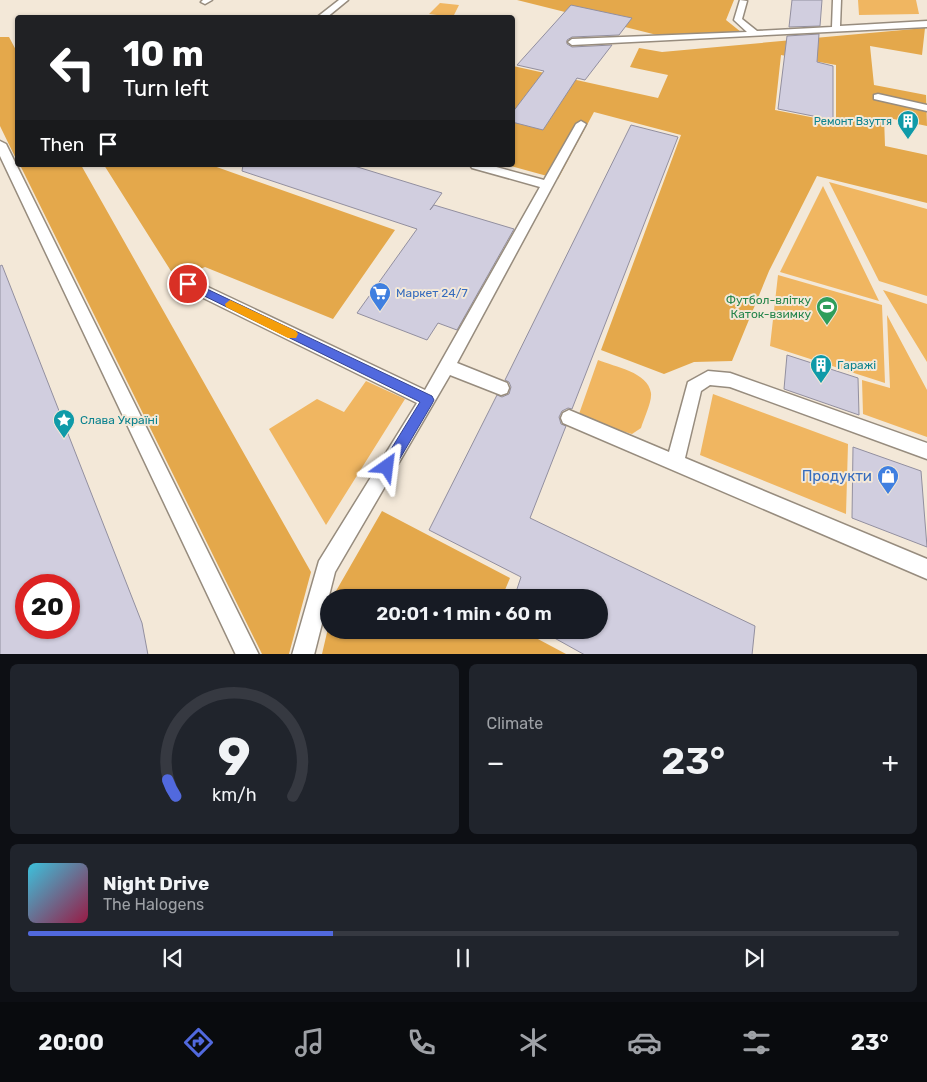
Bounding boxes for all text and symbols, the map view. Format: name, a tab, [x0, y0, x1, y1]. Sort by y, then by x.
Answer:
text: 10 m	[123, 33, 204, 75]
icon: left	[40, 35, 105, 100]
text: Turn left	[123, 75, 209, 102]
building icon: Ремонт Взуття	[896, 109, 920, 140]
place label: Ремонт Взуття	[814, 115, 892, 128]
icon: arrive	[94, 130, 122, 158]
text: Then	[40, 133, 84, 156]
pin	[167, 263, 209, 305]
icon: arrive	[174, 270, 202, 298]
supermarket icon: Маркет 24/7	[368, 281, 392, 312]
place label: Маркет 24/7	[396, 286, 468, 300]
place label: Футбол-влітку Каток-взимку	[726, 293, 811, 321]
sports icon: Футбол-влітку Каток-взимку	[815, 295, 839, 326]
building icon: Гаражі	[809, 353, 833, 384]
place label: Гаражі	[837, 358, 876, 372]
place icon: Слава Україні	[52, 408, 76, 439]
place label: Слава Україні	[80, 413, 158, 427]
position arrow	[360, 440, 412, 492]
shop icon: Продукти	[876, 464, 900, 495]
place label: Продукти	[802, 467, 872, 485]
speed limit sign: 20	[15, 574, 80, 639]
text: 20:01 · 1 min · 60 m	[376, 602, 552, 625]
text: Climate	[487, 714, 543, 733]
text: 9	[218, 726, 251, 788]
text: 23°	[661, 738, 725, 784]
text: −	[487, 746, 505, 779]
text: +	[882, 746, 899, 779]
text: km/h	[212, 784, 257, 805]
text: Night Drive	[103, 872, 209, 895]
text: The Halogens	[103, 895, 204, 914]
icon: previous	[159, 944, 187, 972]
icon: pause	[449, 944, 477, 972]
icon: next	[740, 944, 768, 972]
icon: directions	[181, 1025, 216, 1060]
icon: music	[292, 1025, 327, 1060]
icon: phone	[404, 1025, 439, 1060]
icon: climate	[516, 1025, 551, 1060]
icon: car	[627, 1025, 662, 1060]
icon: filters	[739, 1025, 774, 1060]
text: 20:00	[38, 1029, 104, 1056]
text: 23°	[851, 1029, 889, 1056]

